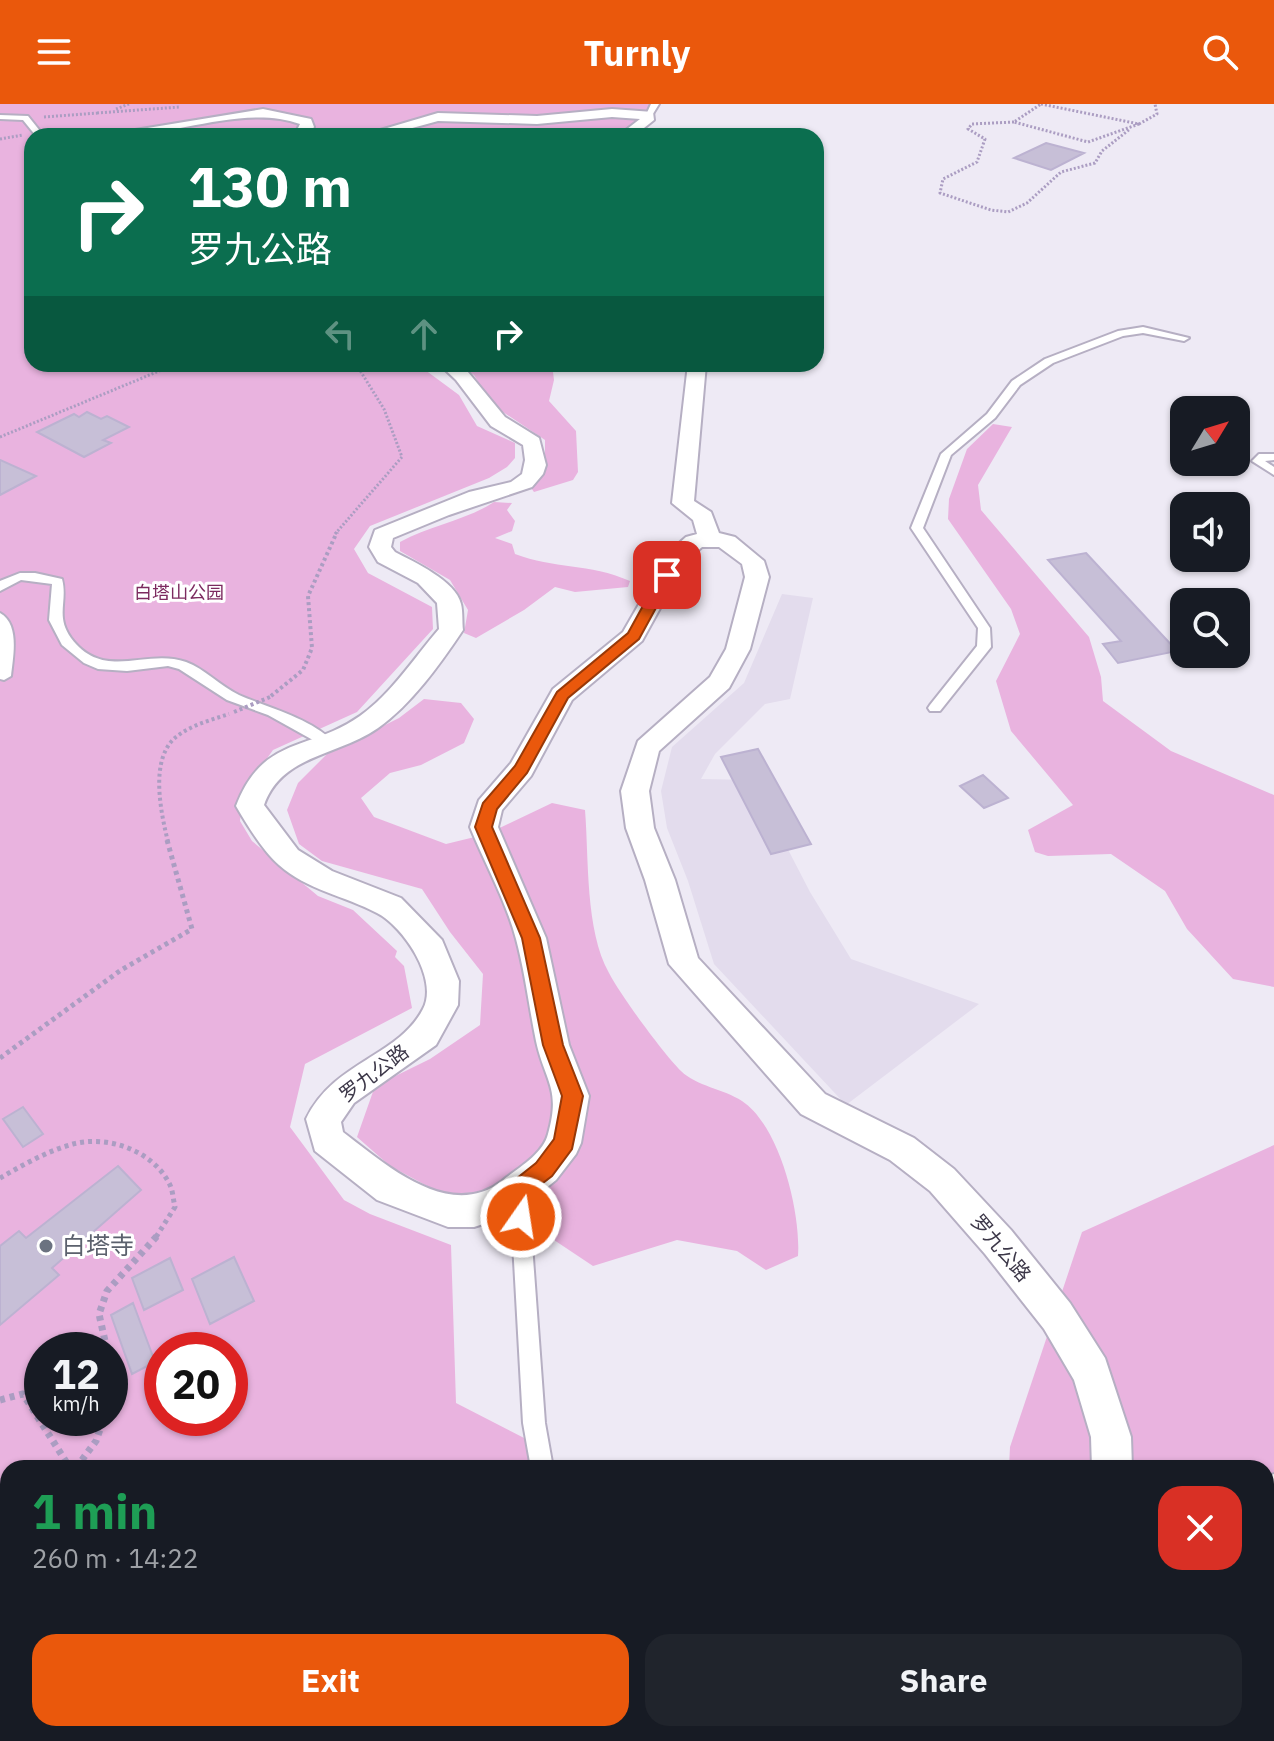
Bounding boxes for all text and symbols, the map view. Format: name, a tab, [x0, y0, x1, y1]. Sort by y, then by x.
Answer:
text: Turnly	[584, 29, 690, 76]
icon: menu	[32, 30, 76, 74]
icon: search	[1198, 30, 1242, 74]
text: 130 m	[188, 150, 352, 222]
icon: right	[56, 160, 160, 264]
text: 罗九公路	[188, 225, 332, 272]
icon: left	[318, 312, 362, 356]
icon: ahead	[402, 312, 446, 356]
icon: right	[486, 312, 530, 356]
north arrow	[1170, 396, 1250, 476]
map controls	[1170, 396, 1250, 668]
button: sound	[1170, 492, 1250, 572]
pin	[633, 541, 701, 609]
icon: arrive	[645, 553, 689, 597]
park label: 白塔山公园	[134, 581, 224, 604]
button: search	[1170, 588, 1250, 668]
street label: 罗九公路	[334, 1038, 414, 1107]
position arrow	[479, 1175, 563, 1259]
street label: 罗九公路	[965, 1208, 1037, 1287]
place label: 白塔寺	[62, 1229, 134, 1261]
marker: 白塔寺	[37, 1237, 55, 1255]
speed limit sign: 20	[144, 1332, 248, 1436]
text: 12	[52, 1348, 100, 1400]
text: km/h	[52, 1390, 100, 1417]
text: 1 min	[32, 1480, 157, 1542]
button: close	[1158, 1486, 1242, 1570]
text: 260 m · 14:22	[32, 1541, 198, 1575]
button: Exit	[32, 1634, 629, 1726]
button: Share	[645, 1634, 1242, 1726]

